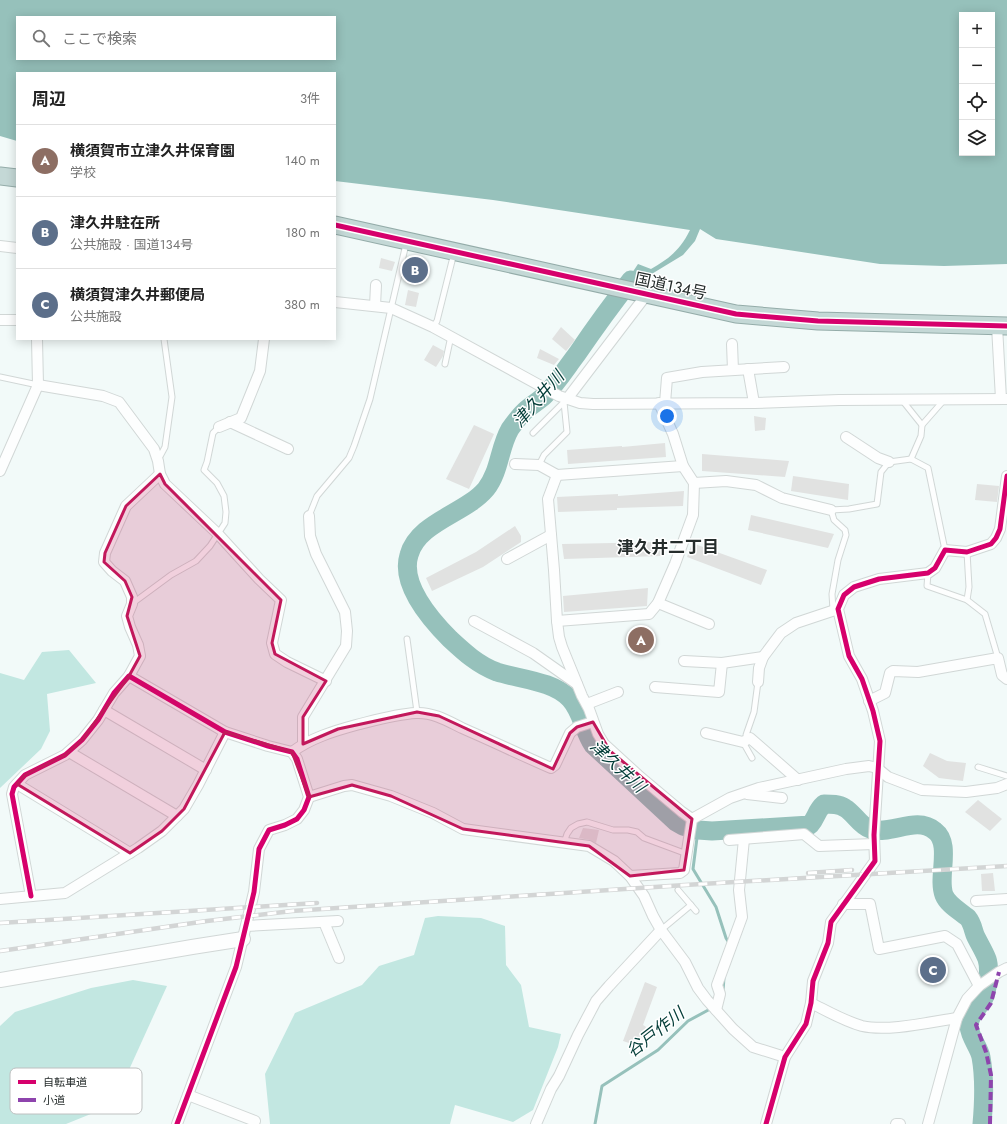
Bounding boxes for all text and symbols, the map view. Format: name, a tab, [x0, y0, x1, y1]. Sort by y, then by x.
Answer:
map controls	[959, 12, 995, 156]
button: +	[959, 12, 995, 48]
search box	[16, 16, 336, 60]
icon: search	[30, 27, 52, 49]
text: ここで検索	[62, 28, 137, 50]
button: −	[959, 48, 995, 84]
button: locate	[959, 84, 995, 120]
text: 周辺	[32, 87, 66, 111]
text: 3件	[300, 89, 320, 108]
button: layers	[959, 120, 995, 156]
text: 横須賀市立津久井保育園	[70, 140, 235, 162]
text: A	[40, 151, 50, 170]
text: 140 m	[285, 151, 320, 170]
text: 学校	[70, 163, 96, 182]
text: 津久井駐在所	[70, 212, 160, 234]
text: B	[41, 223, 49, 242]
text: 180 m	[285, 223, 320, 242]
text: 公共施設 · 国道134号	[70, 235, 193, 254]
pin: B	[402, 255, 428, 285]
street label: 国道134号	[633, 267, 709, 305]
text: 横須賀津久井郵便局	[70, 284, 205, 306]
text: C	[40, 295, 50, 314]
text: 380 m	[284, 295, 320, 314]
text: 公共施設	[70, 307, 122, 326]
water label: 津久井川	[507, 364, 571, 433]
your location	[657, 406, 677, 426]
district label: 津久井二丁目	[617, 535, 719, 559]
pin: A	[628, 625, 654, 655]
water label: 津久井川	[585, 734, 653, 799]
pin: C	[920, 955, 946, 985]
water label: 谷戸作川	[621, 1000, 691, 1062]
legend	[10, 1068, 142, 1114]
text: 自転車道	[43, 1074, 87, 1090]
text: 小道	[43, 1092, 65, 1108]

